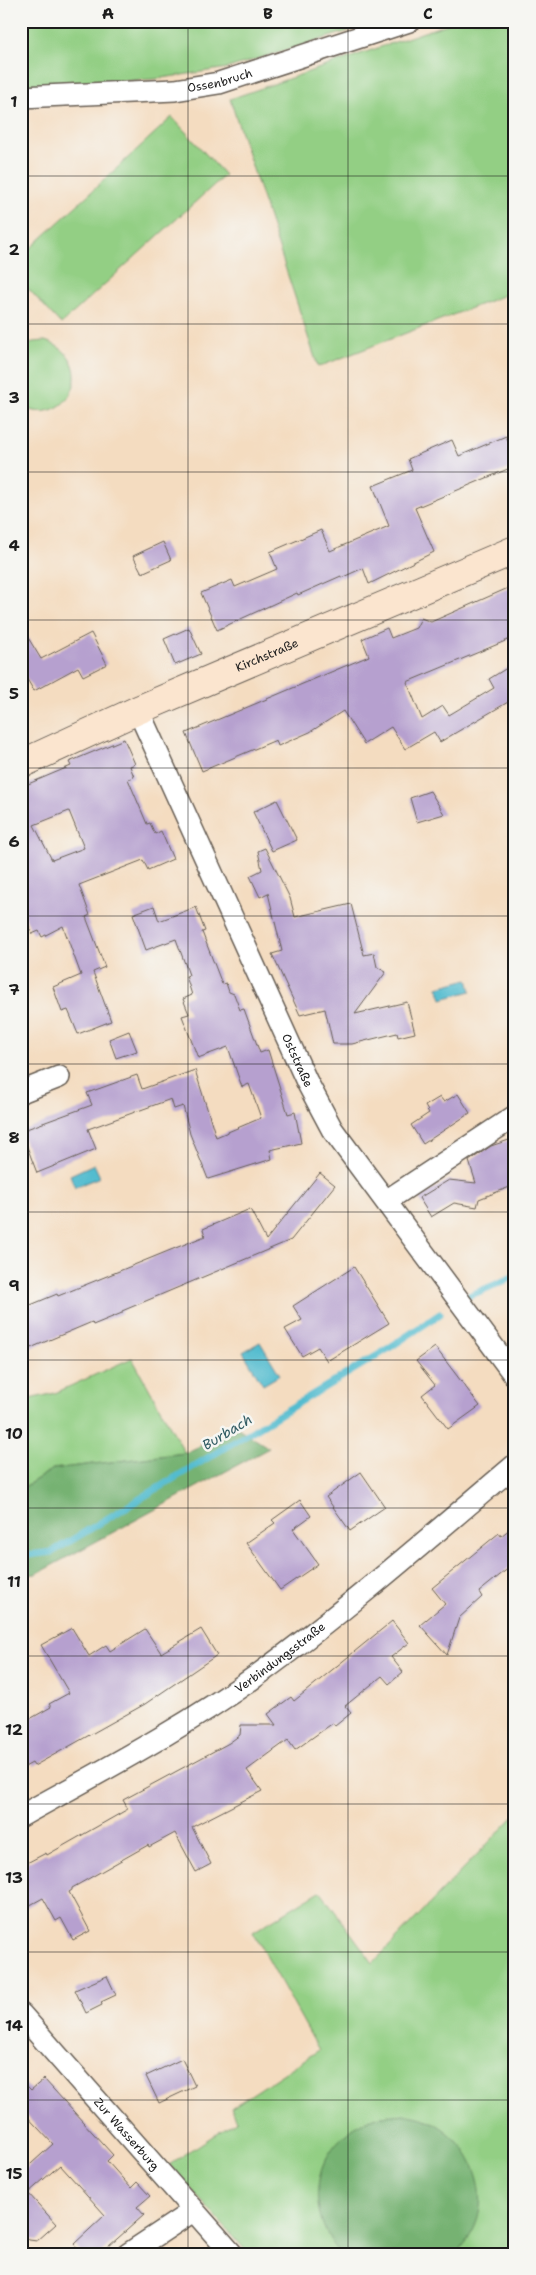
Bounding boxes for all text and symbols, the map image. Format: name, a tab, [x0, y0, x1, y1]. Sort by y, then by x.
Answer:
text: A	[102, 3, 114, 24]
text: B	[263, 3, 273, 24]
text: C	[423, 3, 433, 24]
street label: Ossenbruch	[186, 65, 254, 96]
text: 1	[10, 91, 18, 112]
text: 2	[8, 239, 20, 260]
text: 3	[8, 387, 20, 408]
text: 4	[8, 535, 20, 556]
street label: Kirchstraße	[233, 635, 301, 676]
text: 5	[9, 683, 19, 704]
text: 6	[8, 831, 20, 852]
text: 7	[8, 979, 20, 1000]
street label: Oststraße	[278, 1031, 317, 1090]
text: 8	[8, 1127, 20, 1148]
text: 9	[8, 1275, 20, 1296]
water label: Burbach	[199, 1410, 255, 1454]
text: 10	[5, 1423, 23, 1444]
text: 11	[7, 1571, 21, 1592]
street label: Verbindungsstraße	[232, 1618, 329, 1697]
text: 12	[5, 1719, 23, 1740]
text: 13	[5, 1867, 23, 1888]
text: 14	[5, 2015, 23, 2036]
street label: Zur Wasserburg	[90, 2094, 163, 2174]
text: 15	[5, 2163, 23, 2184]

